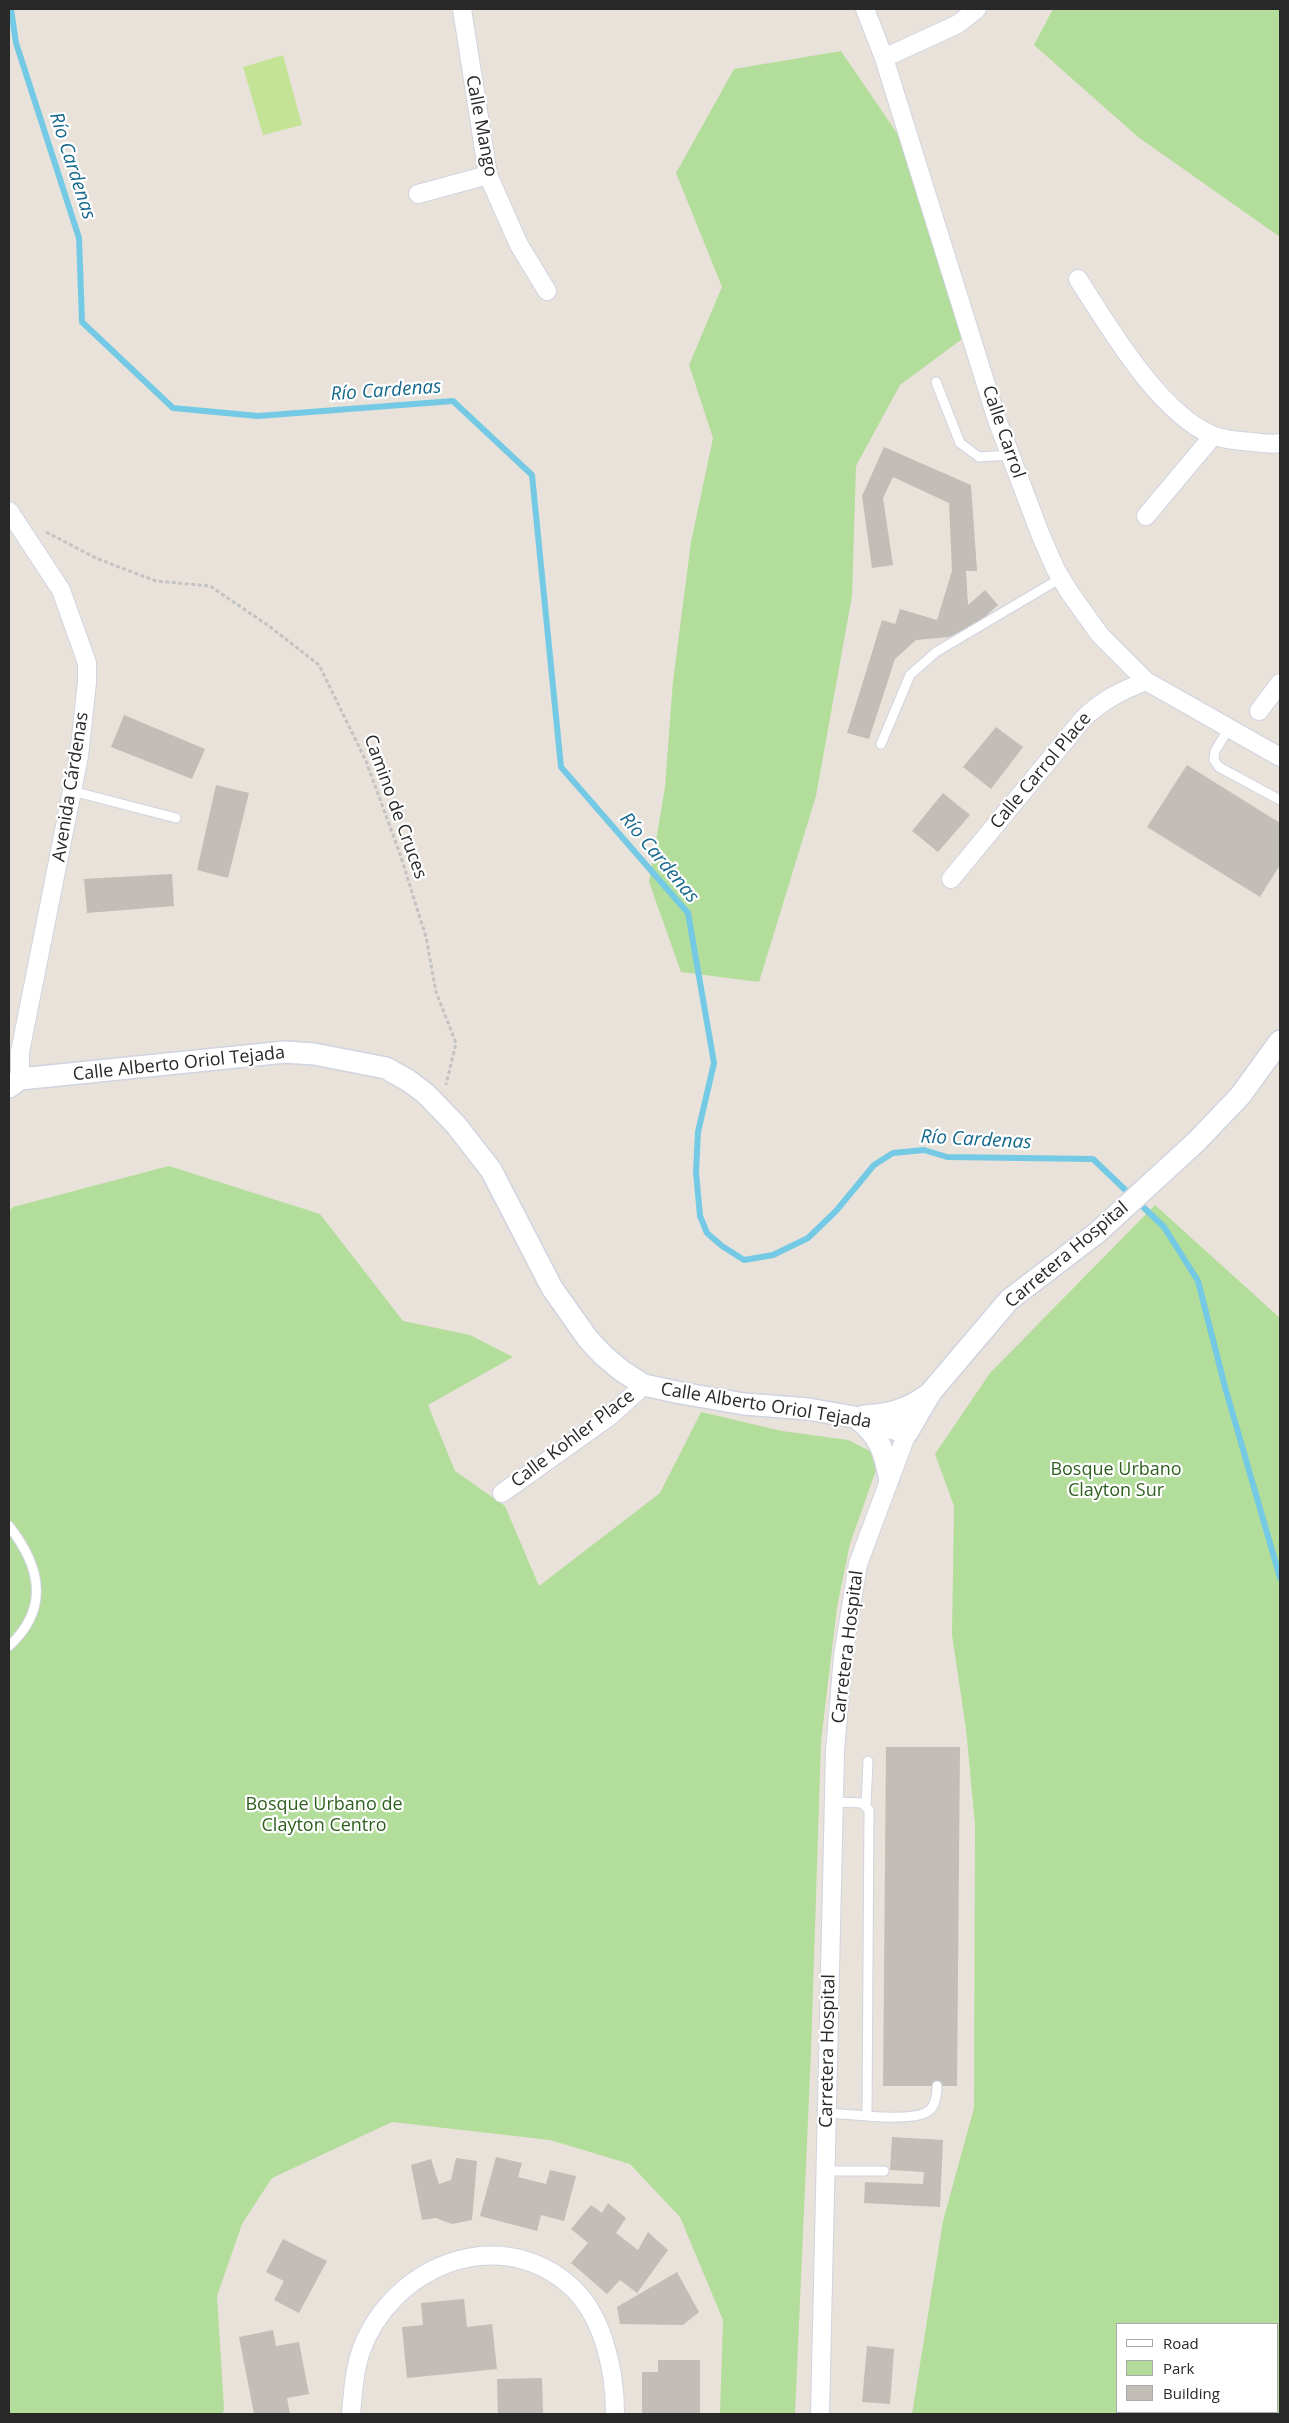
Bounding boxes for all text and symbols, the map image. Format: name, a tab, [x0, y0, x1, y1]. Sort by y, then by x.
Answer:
street label: Calle Mango	[461, 73, 501, 179]
water label: Río Cardenas	[44, 110, 100, 222]
water label: Río Cardenas	[330, 376, 442, 406]
street label: Calle Carrol	[977, 383, 1029, 481]
street label: Calle Carrol Place	[986, 708, 1096, 834]
street label: Avenida Cárdenas	[49, 711, 93, 863]
street label: Camino de Cruces	[359, 732, 431, 882]
water label: Río Cardenas	[615, 808, 703, 908]
street label: Calle Alberto Oriol Tejada	[72, 1042, 286, 1086]
water label: Río Cardenas	[920, 1126, 1032, 1154]
street label: Carretera Hospital	[1001, 1197, 1133, 1313]
street label: Calle Alberto Oriol Tejada	[659, 1379, 873, 1433]
street label: Calle Kohler Place	[507, 1386, 639, 1492]
park label: Bosque Urbano Clayton Sur	[1050, 1459, 1182, 1502]
street label: Carretera Hospital	[828, 1569, 868, 1725]
park label: Bosque Urbano de Clayton Centro	[245, 1794, 403, 1836]
street label: Carretera Hospital	[816, 1974, 840, 2128]
legend	[1116, 2323, 1279, 2413]
text: Road	[1163, 2333, 1199, 2353]
text: Park	[1163, 2358, 1194, 2378]
text: Building	[1163, 2383, 1220, 2403]

